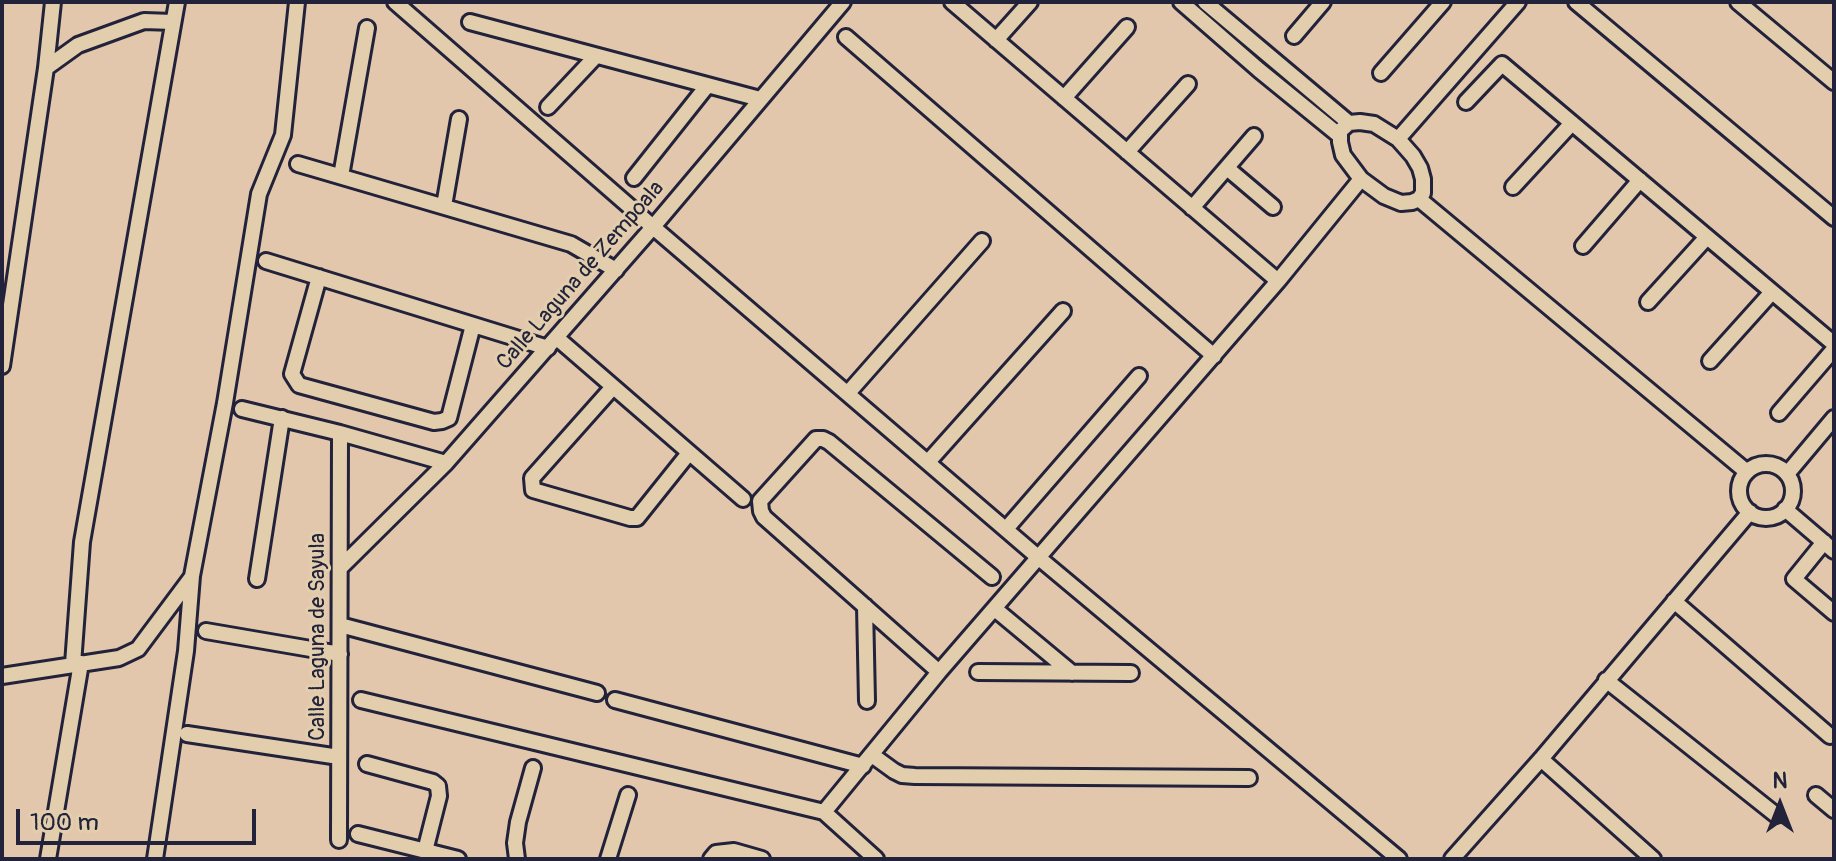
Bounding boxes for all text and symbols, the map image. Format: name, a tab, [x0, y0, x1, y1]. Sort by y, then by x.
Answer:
street label: Calle Laguna de Zempoala	[492, 176, 670, 376]
street label: Calle Laguna de Sayula	[305, 533, 331, 741]
north arrow	[1740, 765, 1820, 845]
text: N	[1773, 767, 1787, 795]
scale bar	[20, 793, 260, 843]
text: 100 m	[30, 808, 99, 837]

